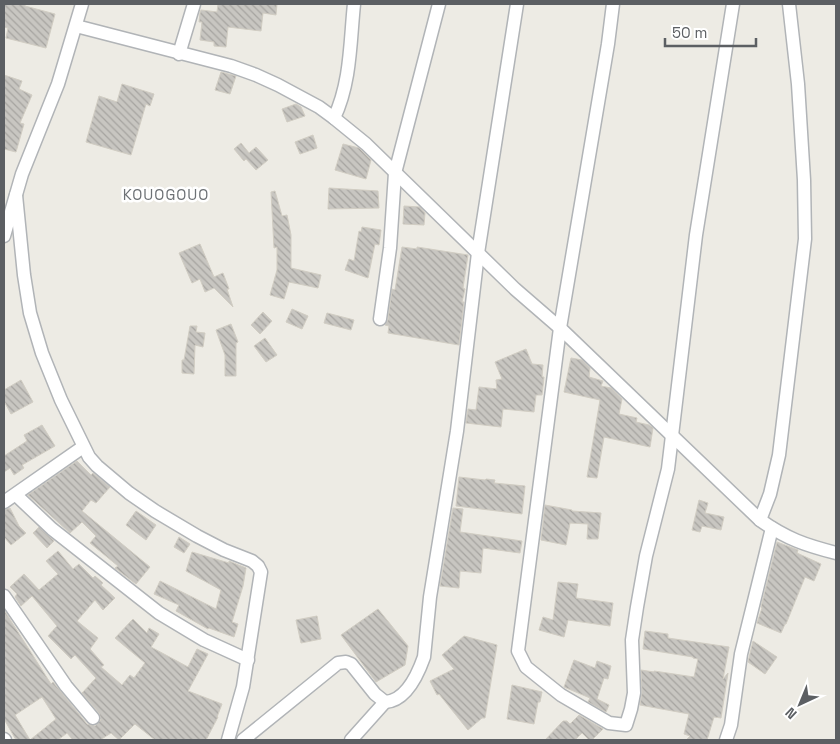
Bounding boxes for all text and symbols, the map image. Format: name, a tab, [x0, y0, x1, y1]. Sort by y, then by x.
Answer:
scale bar	[665, 15, 756, 47]
text: 50 m	[672, 23, 707, 42]
district label: KOUOGOUO	[123, 185, 209, 204]
north arrow	[775, 679, 825, 729]
text: N	[781, 704, 801, 723]

